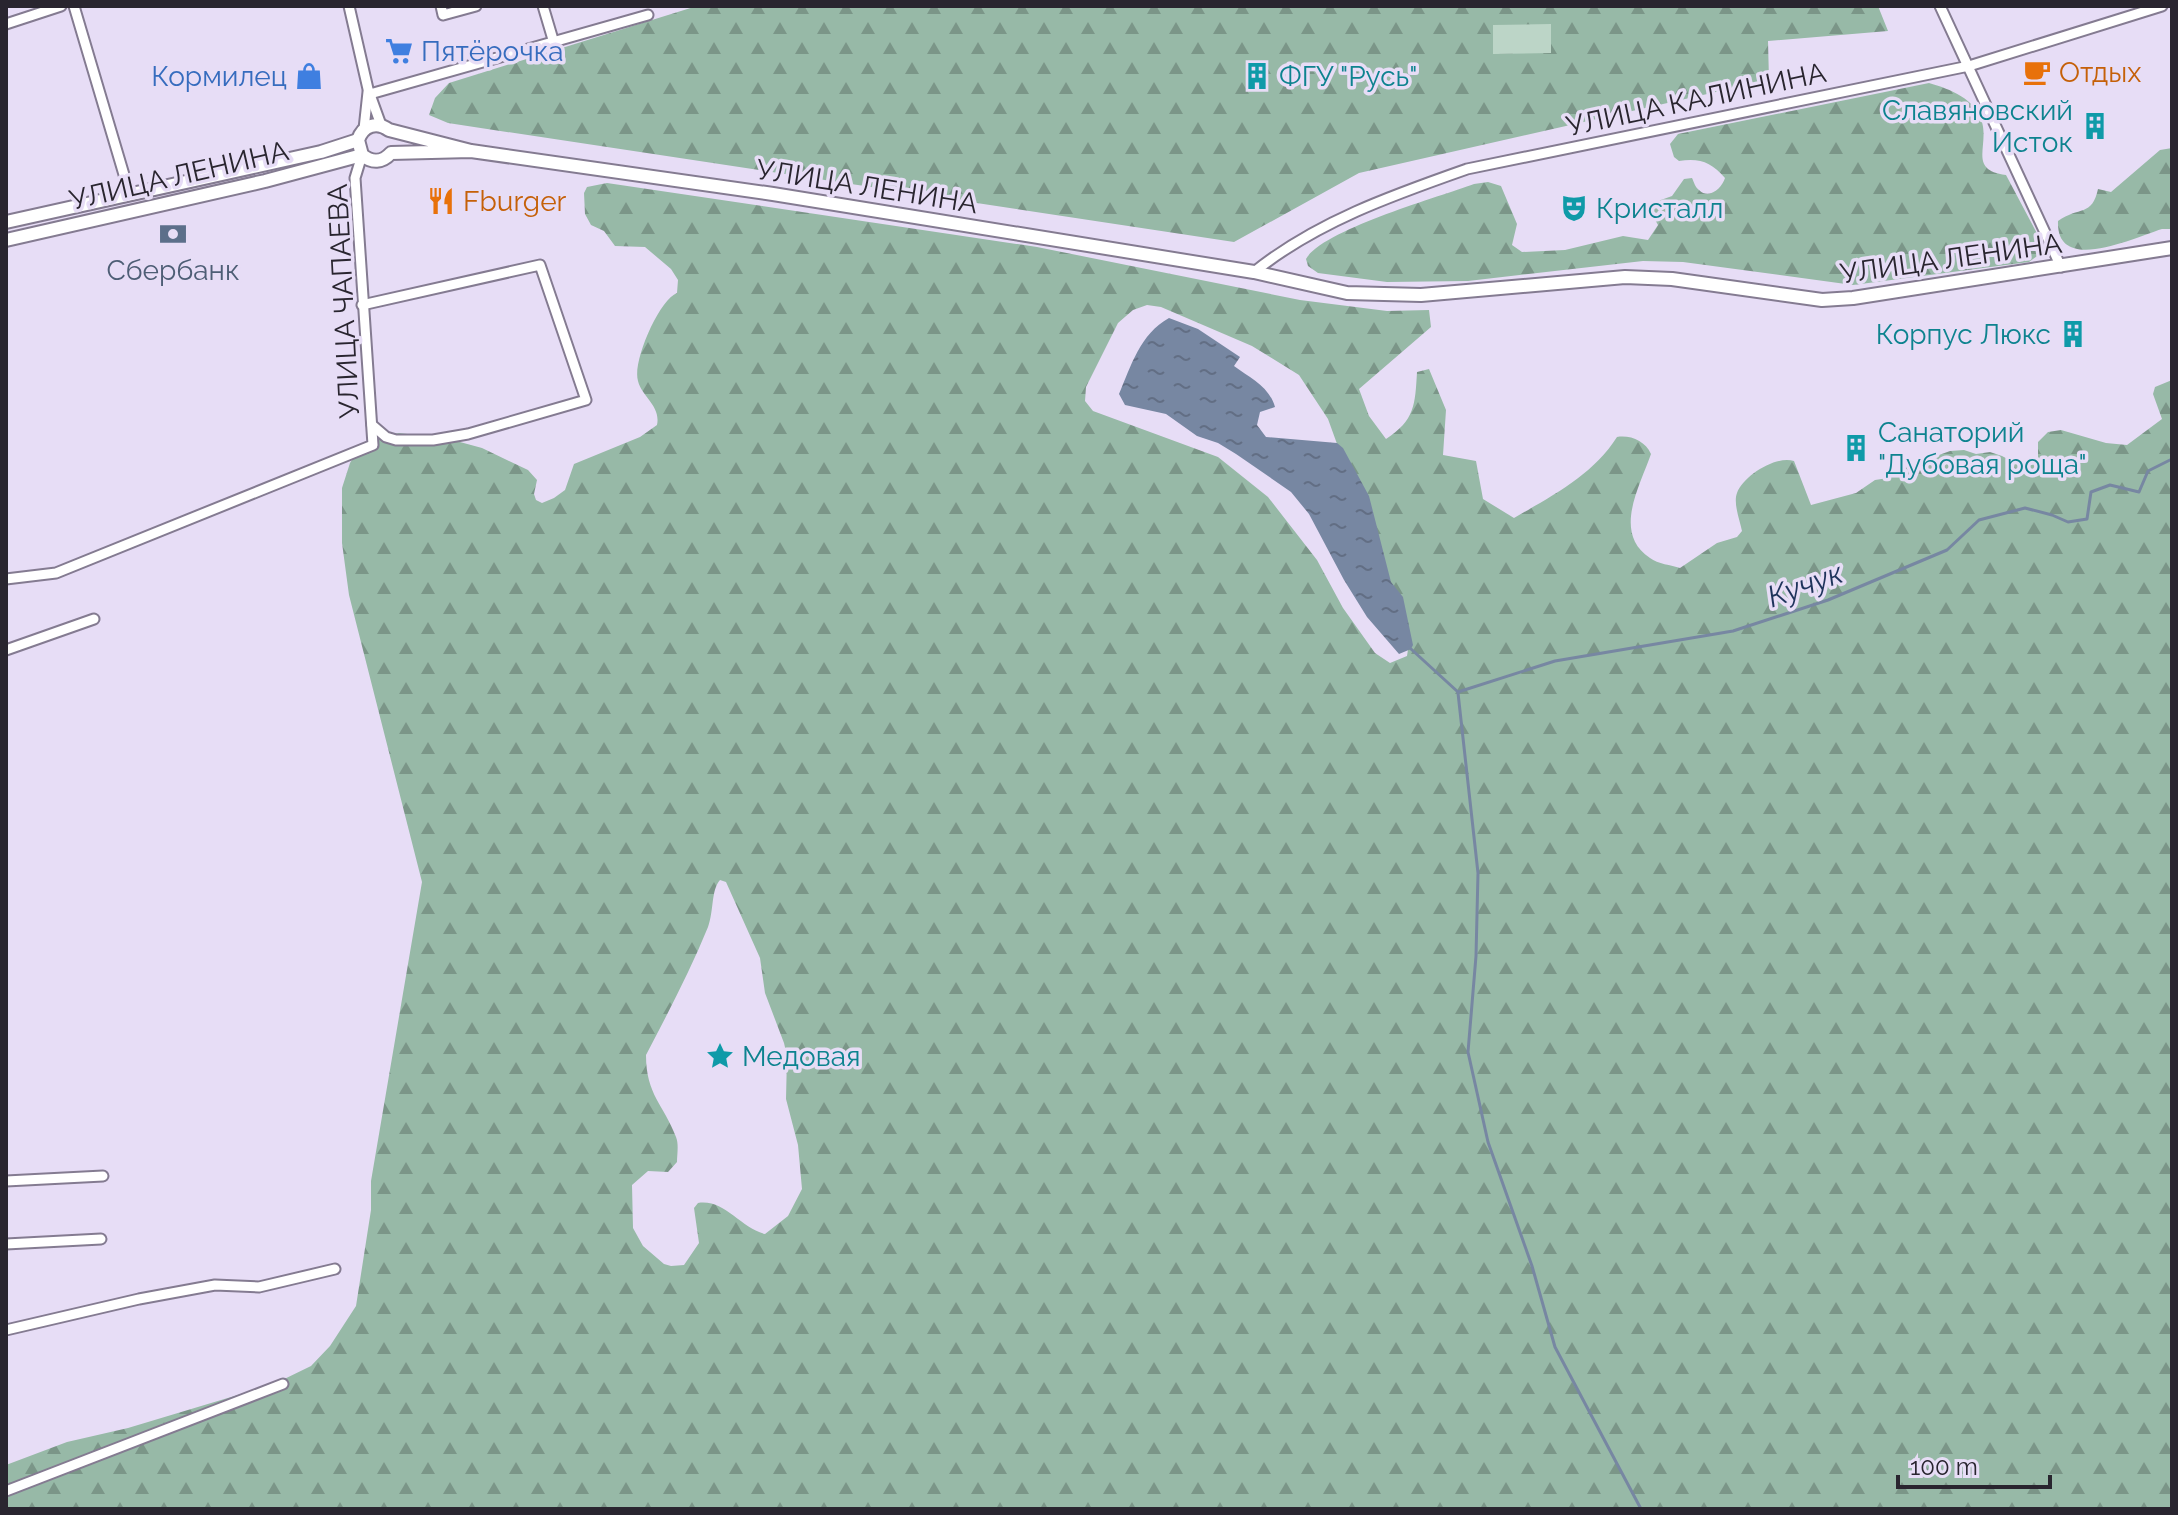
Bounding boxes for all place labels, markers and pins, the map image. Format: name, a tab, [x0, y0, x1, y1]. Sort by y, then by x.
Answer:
place label: Пятёрочка	[421, 35, 563, 68]
supermarket icon: Пятёрочка	[384, 36, 414, 66]
place label: Отдых	[2059, 56, 2141, 89]
cafe icon: Отдых	[2022, 57, 2052, 87]
place label: Кормилец	[151, 60, 287, 93]
place label: ФГУ "Русь"	[1279, 60, 1417, 93]
shop icon: Кормилец	[294, 61, 324, 91]
building icon: ФГУ "Русь"	[1242, 61, 1272, 91]
place label: Славяновский Исток	[1882, 94, 2073, 159]
building icon: Славяновский Исток	[2080, 111, 2110, 141]
place label: Fburger	[463, 185, 567, 218]
restaurant icon: Fburger	[426, 186, 456, 216]
place label: Кристалл	[1596, 192, 1723, 225]
theatre icon: Кристалл	[1559, 193, 1589, 223]
bank icon: Сбербанк	[158, 219, 188, 249]
place label: Сбербанк	[106, 254, 240, 287]
place label: Корпус Люкс	[1876, 318, 2051, 351]
building icon: Корпус Люкс	[2058, 319, 2088, 349]
place label: Санаторий "Дубовая роща"	[1878, 416, 2087, 481]
building icon: Санаторий "Дубовая роща"	[1841, 433, 1871, 463]
place label: Медовая	[742, 1040, 860, 1073]
place icon: Медовая	[705, 1041, 735, 1071]

